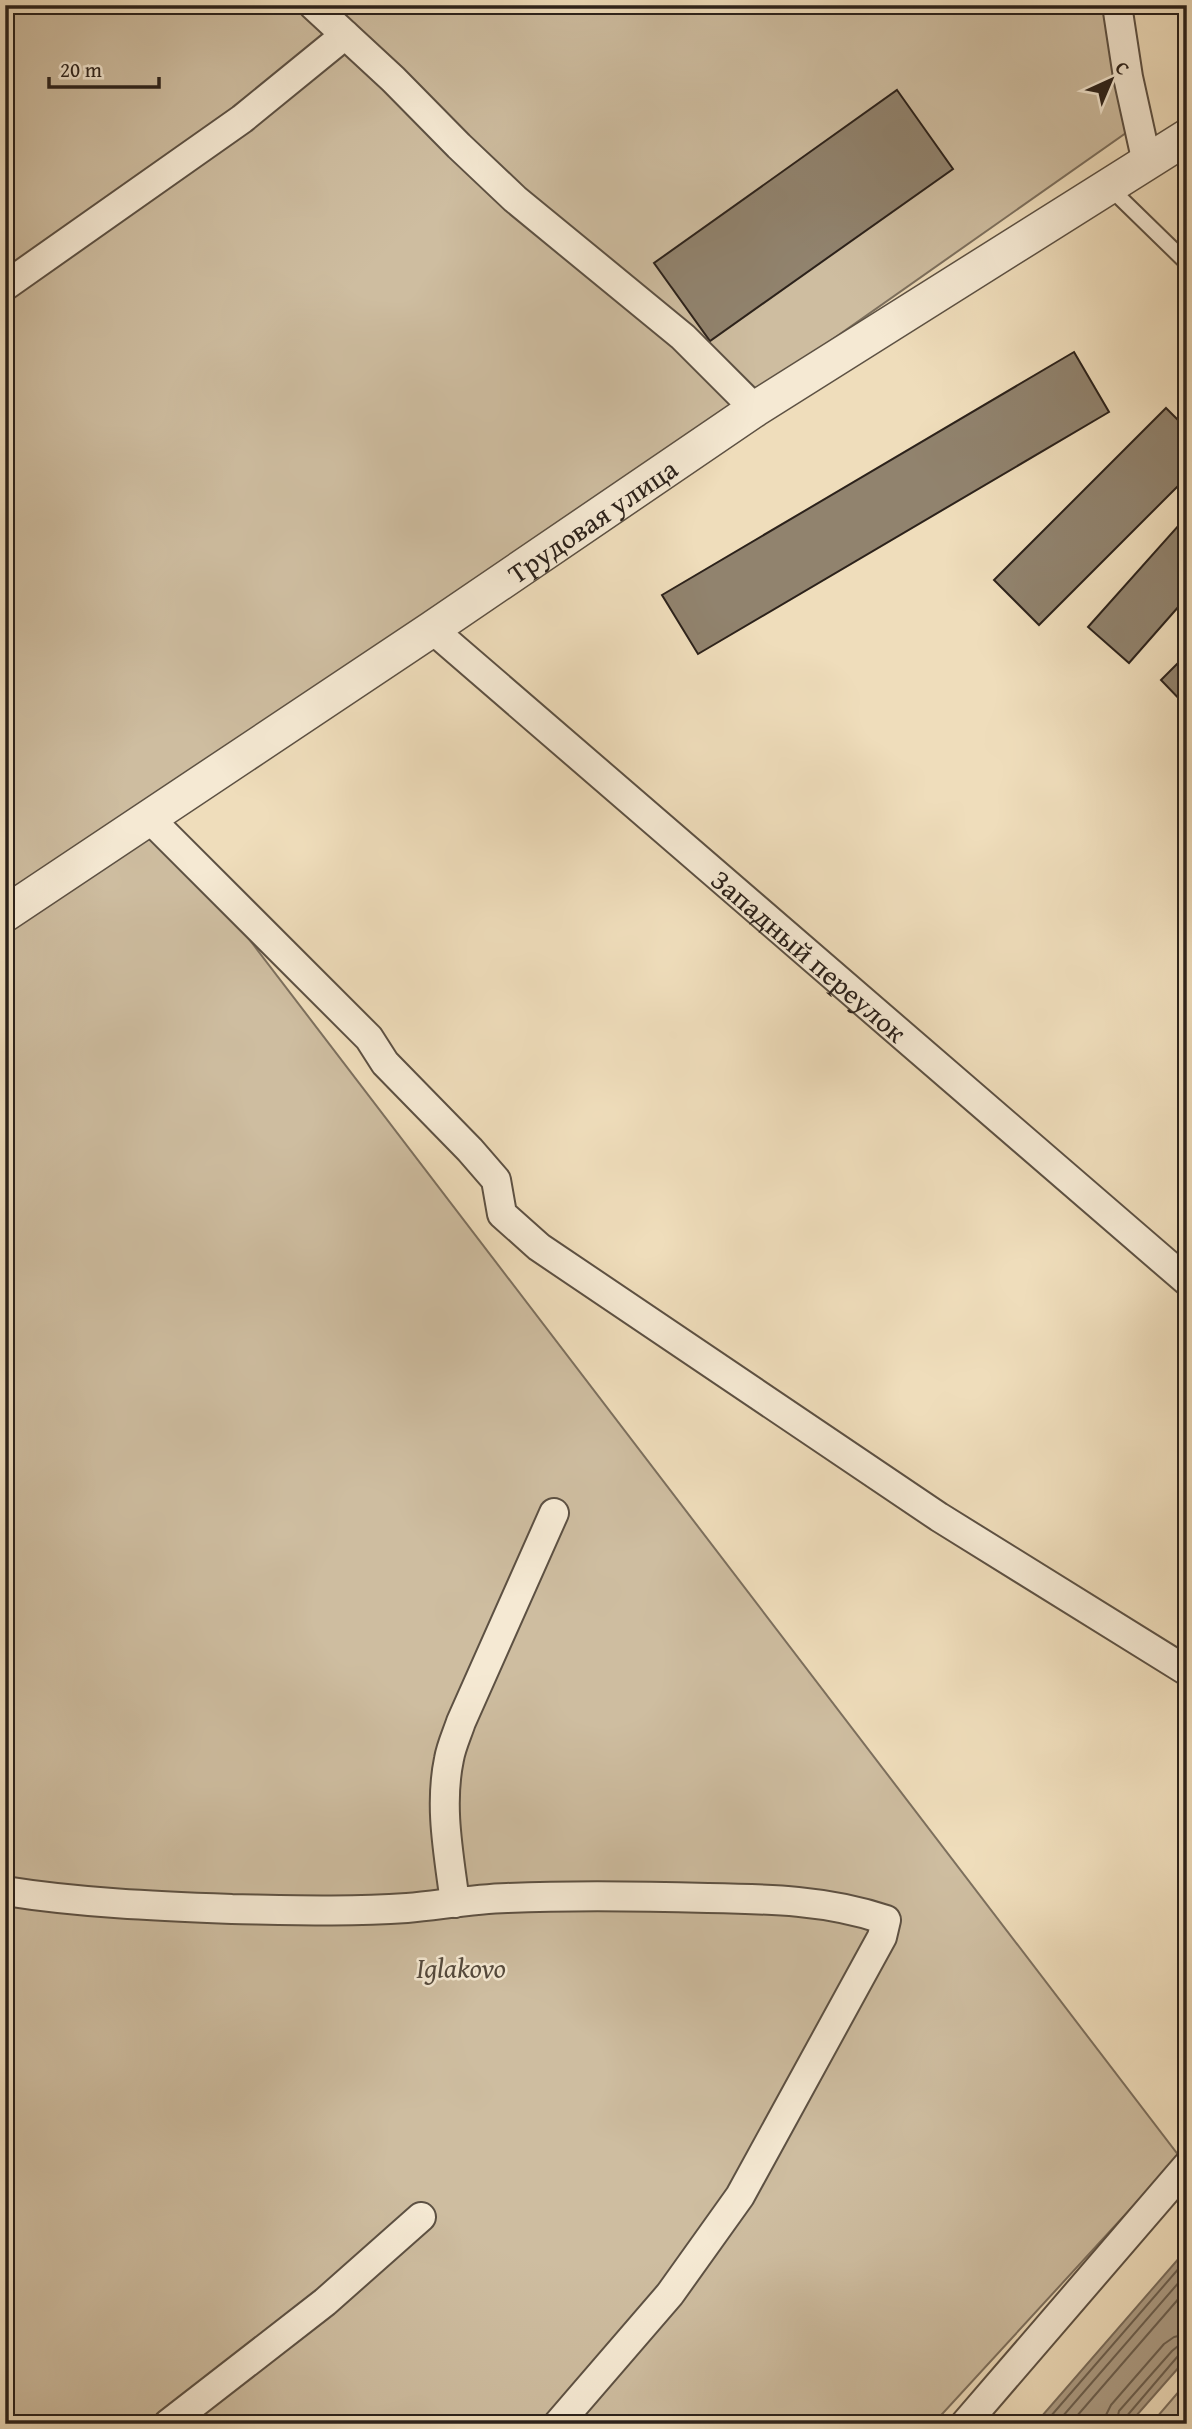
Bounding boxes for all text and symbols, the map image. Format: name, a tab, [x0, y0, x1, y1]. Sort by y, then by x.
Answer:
scale bar	[49, 46, 159, 90]
north arrow	[1076, 46, 1146, 116]
text: 20 m	[60, 54, 102, 85]
text: С	[1109, 54, 1137, 82]
street label: Трудовая улица	[499, 447, 686, 593]
street label: Западный переулок	[703, 859, 917, 1052]
park label: Iglakovo	[416, 1947, 506, 1988]

